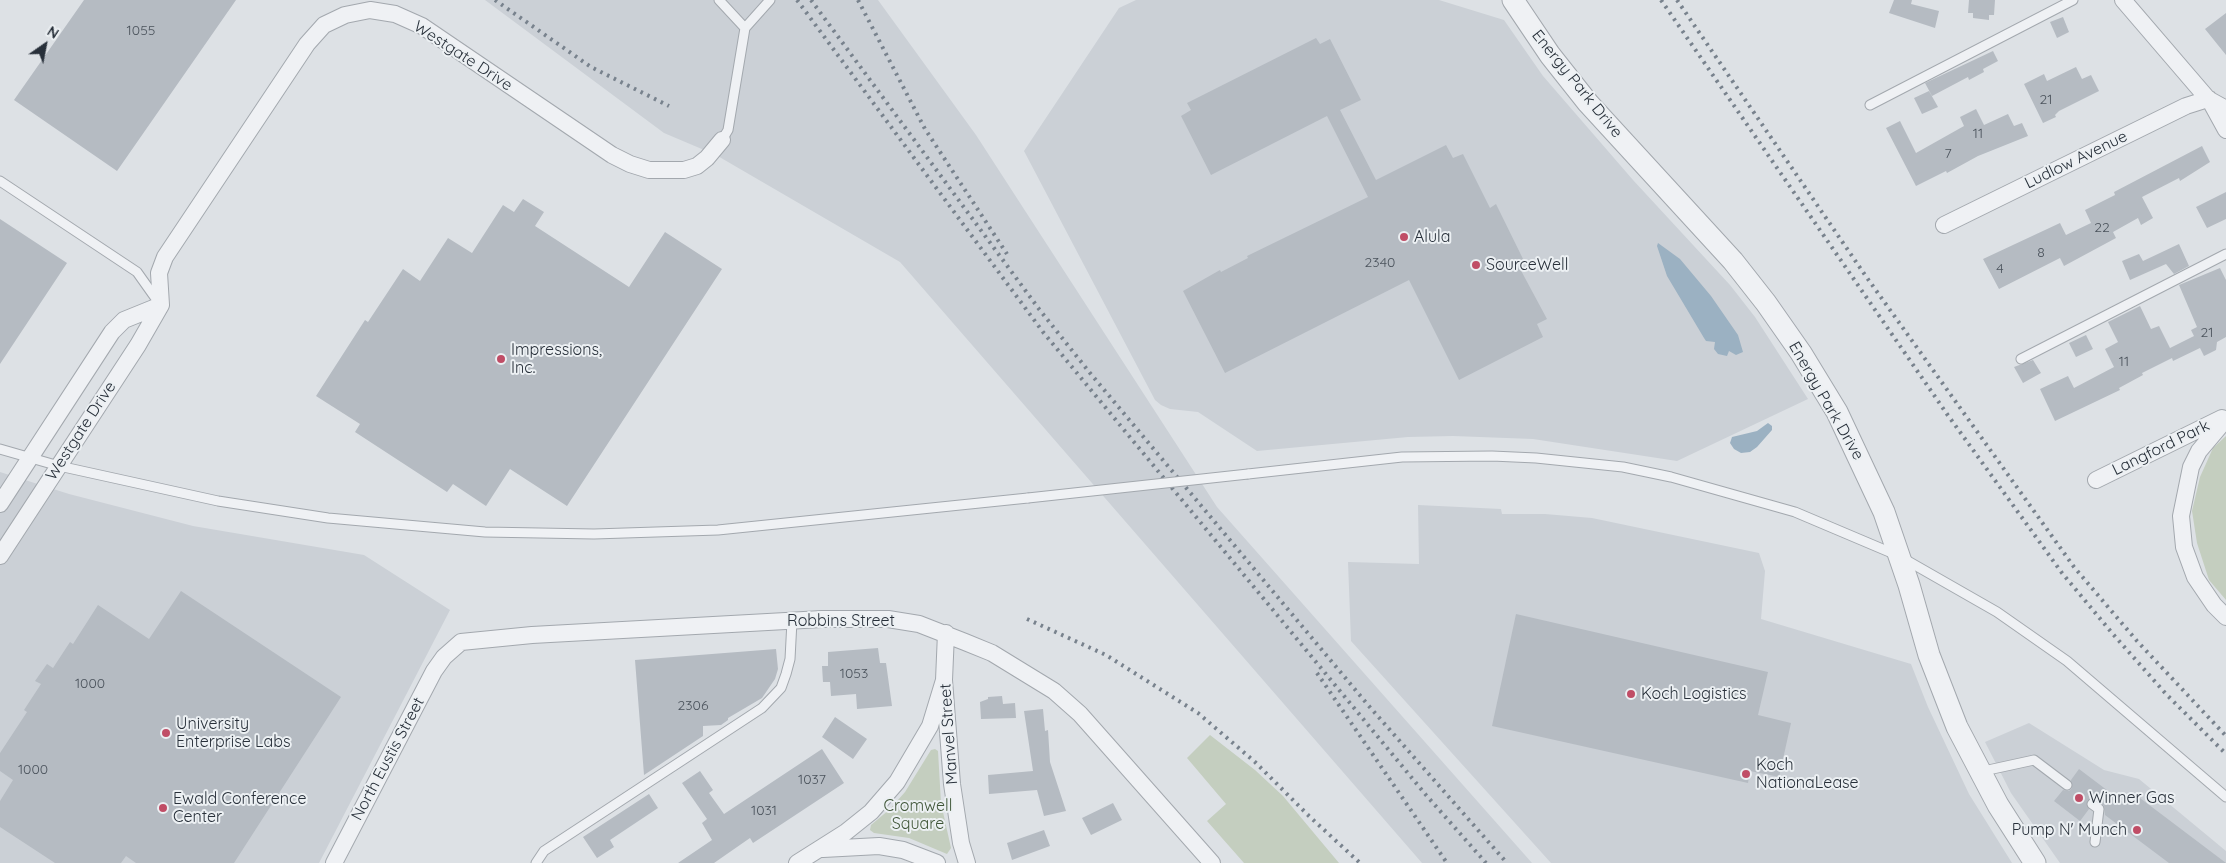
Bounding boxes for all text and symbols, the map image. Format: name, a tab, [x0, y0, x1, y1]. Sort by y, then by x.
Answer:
street label: Westgate Drive	[410, 17, 516, 95]
north arrow	[20, 20, 70, 70]
text: N	[44, 22, 62, 43]
house number: 1055	[127, 23, 155, 39]
street label: Energy Park Drive	[1528, 26, 1626, 142]
house number: 21	[2040, 92, 2052, 108]
house number: 11	[1973, 126, 1983, 142]
street label: Ludlow Avenue	[2022, 127, 2130, 193]
house number: 7	[1944, 146, 1952, 162]
house number: 22	[2094, 220, 2110, 236]
place label: Alula	[1414, 227, 1450, 247]
marker: Alula	[1398, 231, 1410, 243]
house number: 8	[2037, 245, 2045, 261]
house number: 2340	[1365, 255, 1395, 271]
place label: SourceWell	[1486, 255, 1568, 275]
marker: SourceWell	[1470, 259, 1482, 271]
house number: 4	[1996, 261, 2004, 277]
house number: 21	[2201, 325, 2213, 341]
street label: Energy Park Drive	[1784, 338, 1868, 464]
place label: Impressions, Inc.	[511, 340, 602, 378]
marker: Impressions, Inc.	[495, 353, 507, 365]
house number: 11	[2119, 354, 2129, 370]
street label: Westgate Drive	[42, 378, 120, 484]
street label: Langford Park	[2109, 416, 2213, 480]
street label: Robbins Street	[787, 611, 895, 631]
house number: 1053	[840, 666, 868, 682]
house number: 1000	[75, 676, 105, 692]
street label: Manvel Street	[936, 683, 962, 785]
place label: Koch Logistics	[1641, 684, 1747, 704]
marker: Koch Logistics	[1625, 688, 1637, 700]
street label: North Eustis Street	[348, 694, 428, 824]
house number: 2306	[678, 698, 708, 714]
place label: University Enterprise Labs	[176, 714, 290, 752]
marker: University Enterprise Labs	[160, 727, 172, 739]
place label: Koch NationaLease	[1756, 755, 1859, 793]
house number: 1000	[18, 762, 48, 778]
marker: Koch NationaLease	[1740, 768, 1752, 780]
house number: 1037	[798, 772, 826, 788]
place label: Winner Gas	[2089, 788, 2174, 808]
place label: Ewald Conference Center	[173, 789, 306, 827]
marker: Winner Gas	[2073, 792, 2085, 804]
park label: Cromwell Square	[884, 796, 952, 834]
marker: Ewald Conference Center	[157, 802, 169, 814]
house number: 1031	[751, 803, 777, 819]
place label: Pump N' Munch	[2012, 820, 2127, 840]
marker: Pump N' Munch	[2131, 824, 2143, 836]

